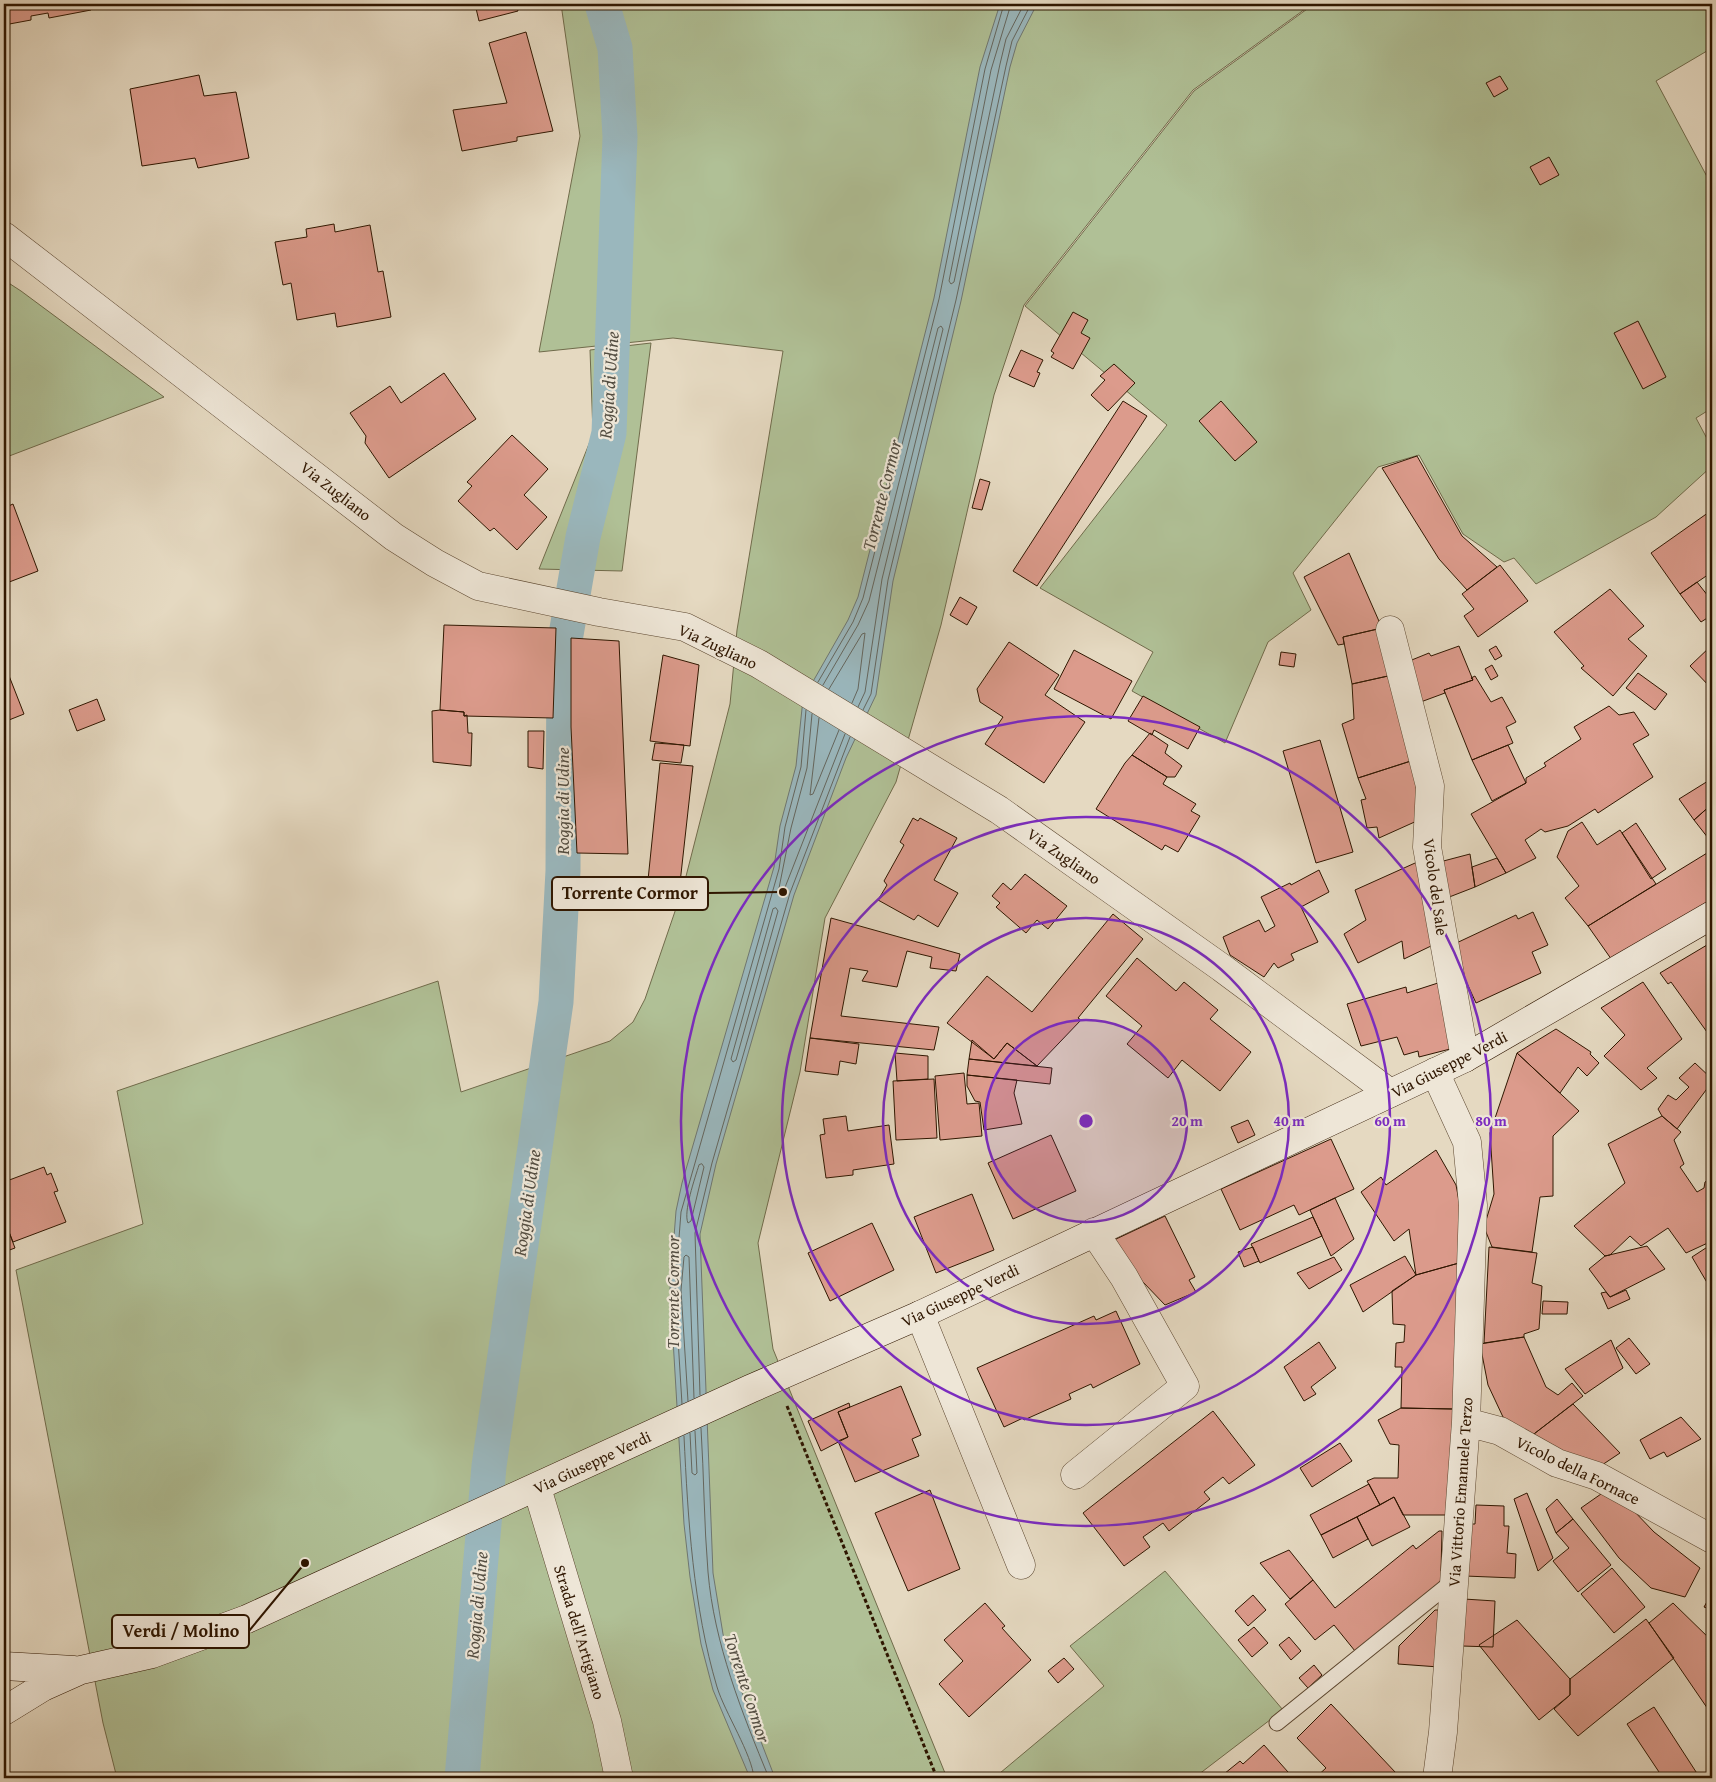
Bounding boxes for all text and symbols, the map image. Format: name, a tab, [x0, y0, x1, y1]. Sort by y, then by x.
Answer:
water label: Roggia di Udine	[591, 330, 626, 441]
water label: Torrente Cormor	[855, 435, 909, 553]
street label: Via Zugliano	[295, 455, 377, 527]
street label: Via Zugliano	[674, 617, 762, 675]
water label: Roggia di Udine	[549, 747, 576, 856]
street label: Via Zugliano	[1022, 822, 1106, 890]
street label: Vicolo del Sale	[1417, 837, 1455, 937]
callout: Torrente Cormor	[552, 877, 708, 910]
text: Torrente Cormor	[562, 879, 699, 906]
street label: Via Giuseppe Verdi	[1387, 1024, 1512, 1104]
text: 20 m	[1171, 1110, 1203, 1131]
text: 40 m	[1273, 1110, 1305, 1131]
text: 60 m	[1374, 1110, 1406, 1131]
text: 80 m	[1475, 1110, 1507, 1131]
centre of rings	[1077, 1112, 1095, 1130]
water label: Roggia di Udine	[506, 1148, 547, 1259]
water label: Torrente Cormor	[659, 1234, 686, 1349]
street label: Via Giuseppe Verdi	[897, 1257, 1023, 1333]
street label: Via Vittorio Emanuele Terzo	[1441, 1396, 1479, 1588]
street label: Via Giuseppe Verdi	[529, 1424, 655, 1500]
street label: Vicolo della Fornace	[1512, 1429, 1644, 1511]
water label: Roggia di Udine	[458, 1550, 495, 1661]
street label: Strada dell'Artigiano	[548, 1562, 612, 1702]
callout: Verdi / Molino	[112, 1615, 249, 1648]
text: Verdi / Molino	[123, 1617, 240, 1644]
water label: Torrente Cormor	[717, 1630, 778, 1747]

